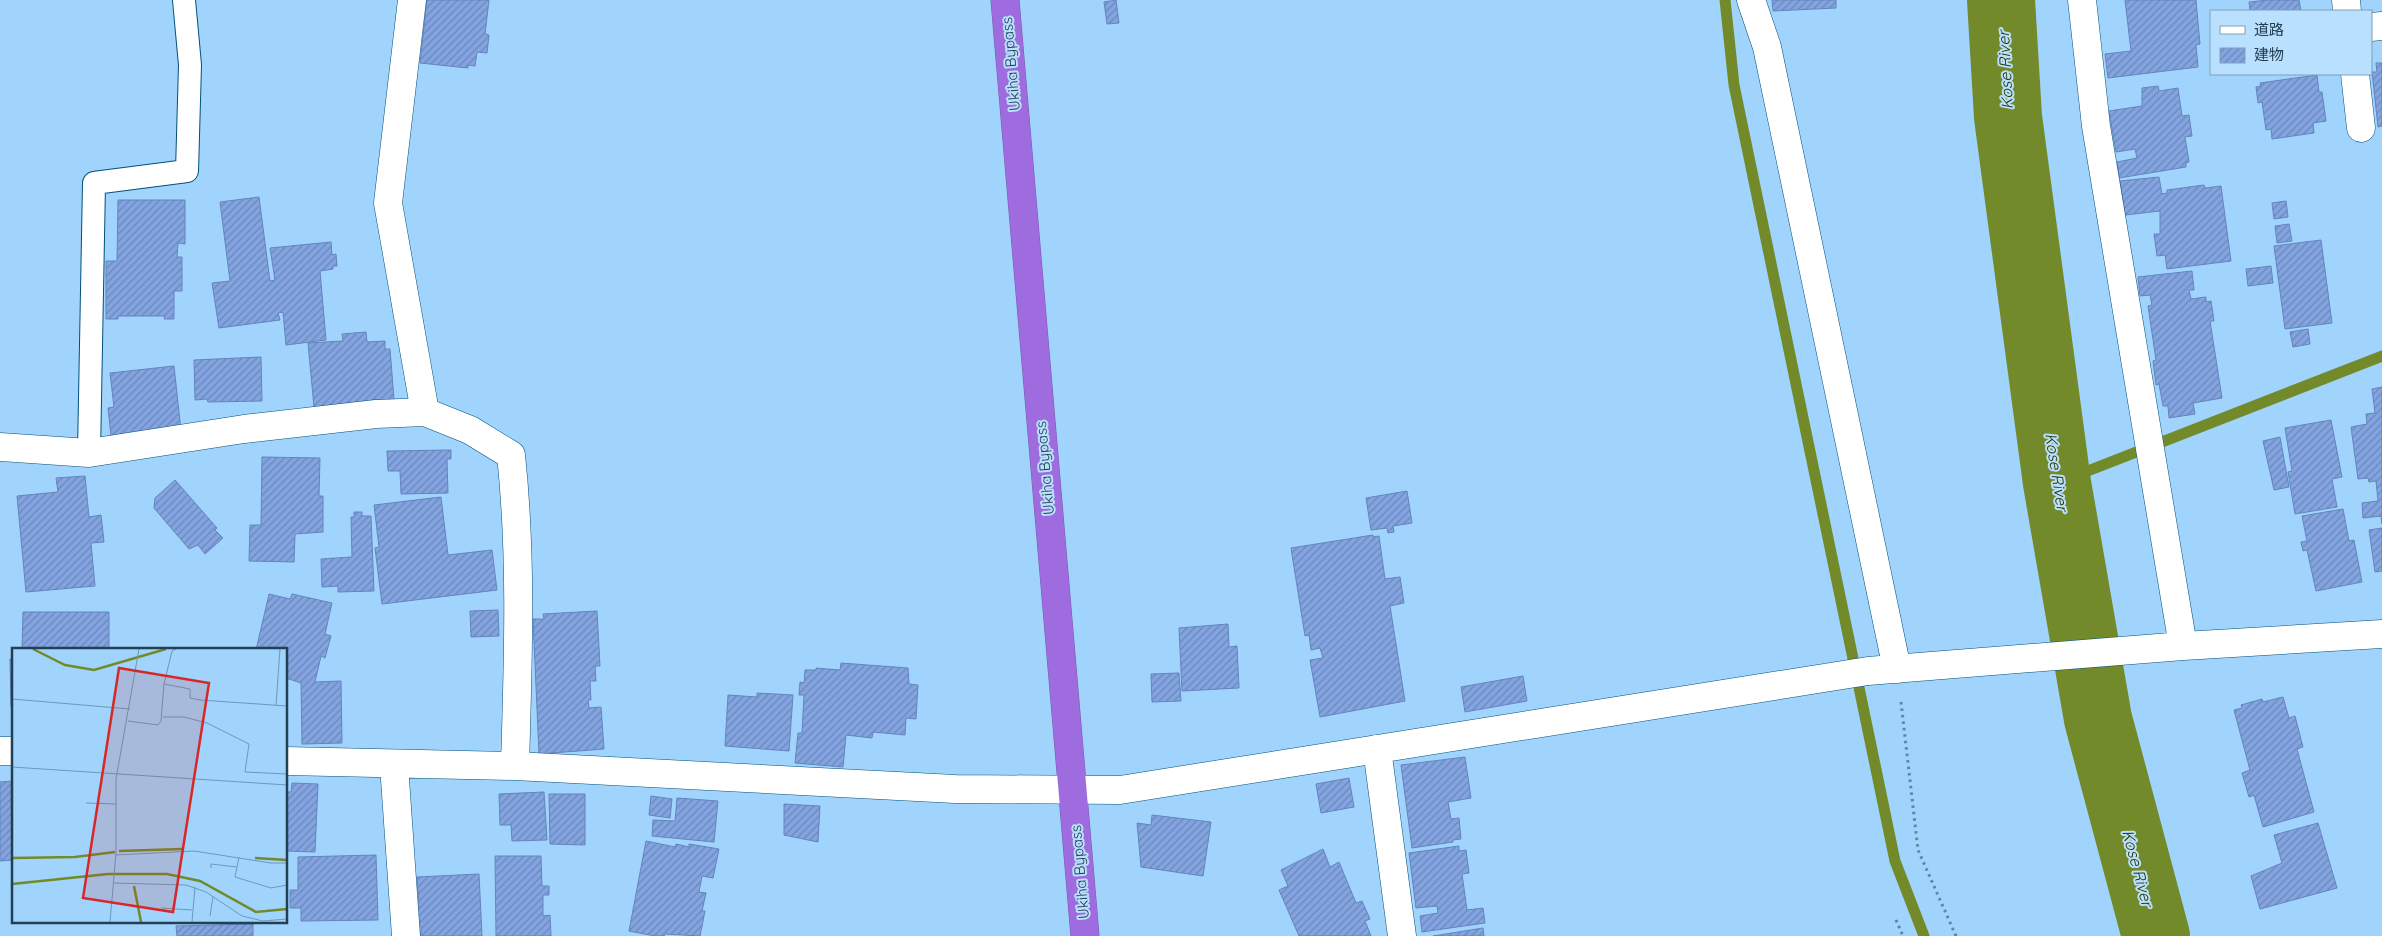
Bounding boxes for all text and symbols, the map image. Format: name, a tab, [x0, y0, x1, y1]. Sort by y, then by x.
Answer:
legend	[2210, 10, 2372, 75]
street label: Ukiha Bypass	[997, 16, 1024, 112]
text: 道路	[2254, 20, 2284, 39]
water label: Kose River	[1993, 28, 2017, 110]
text: 建物	[2254, 45, 2284, 64]
street label: Ukiha Bypass	[1031, 420, 1058, 516]
water label: Kose River	[2041, 432, 2073, 514]
inset map	[12, 648, 288, 924]
street label: Ukiha Bypass	[1066, 824, 1093, 920]
water label: Kose River	[2118, 827, 2158, 910]

